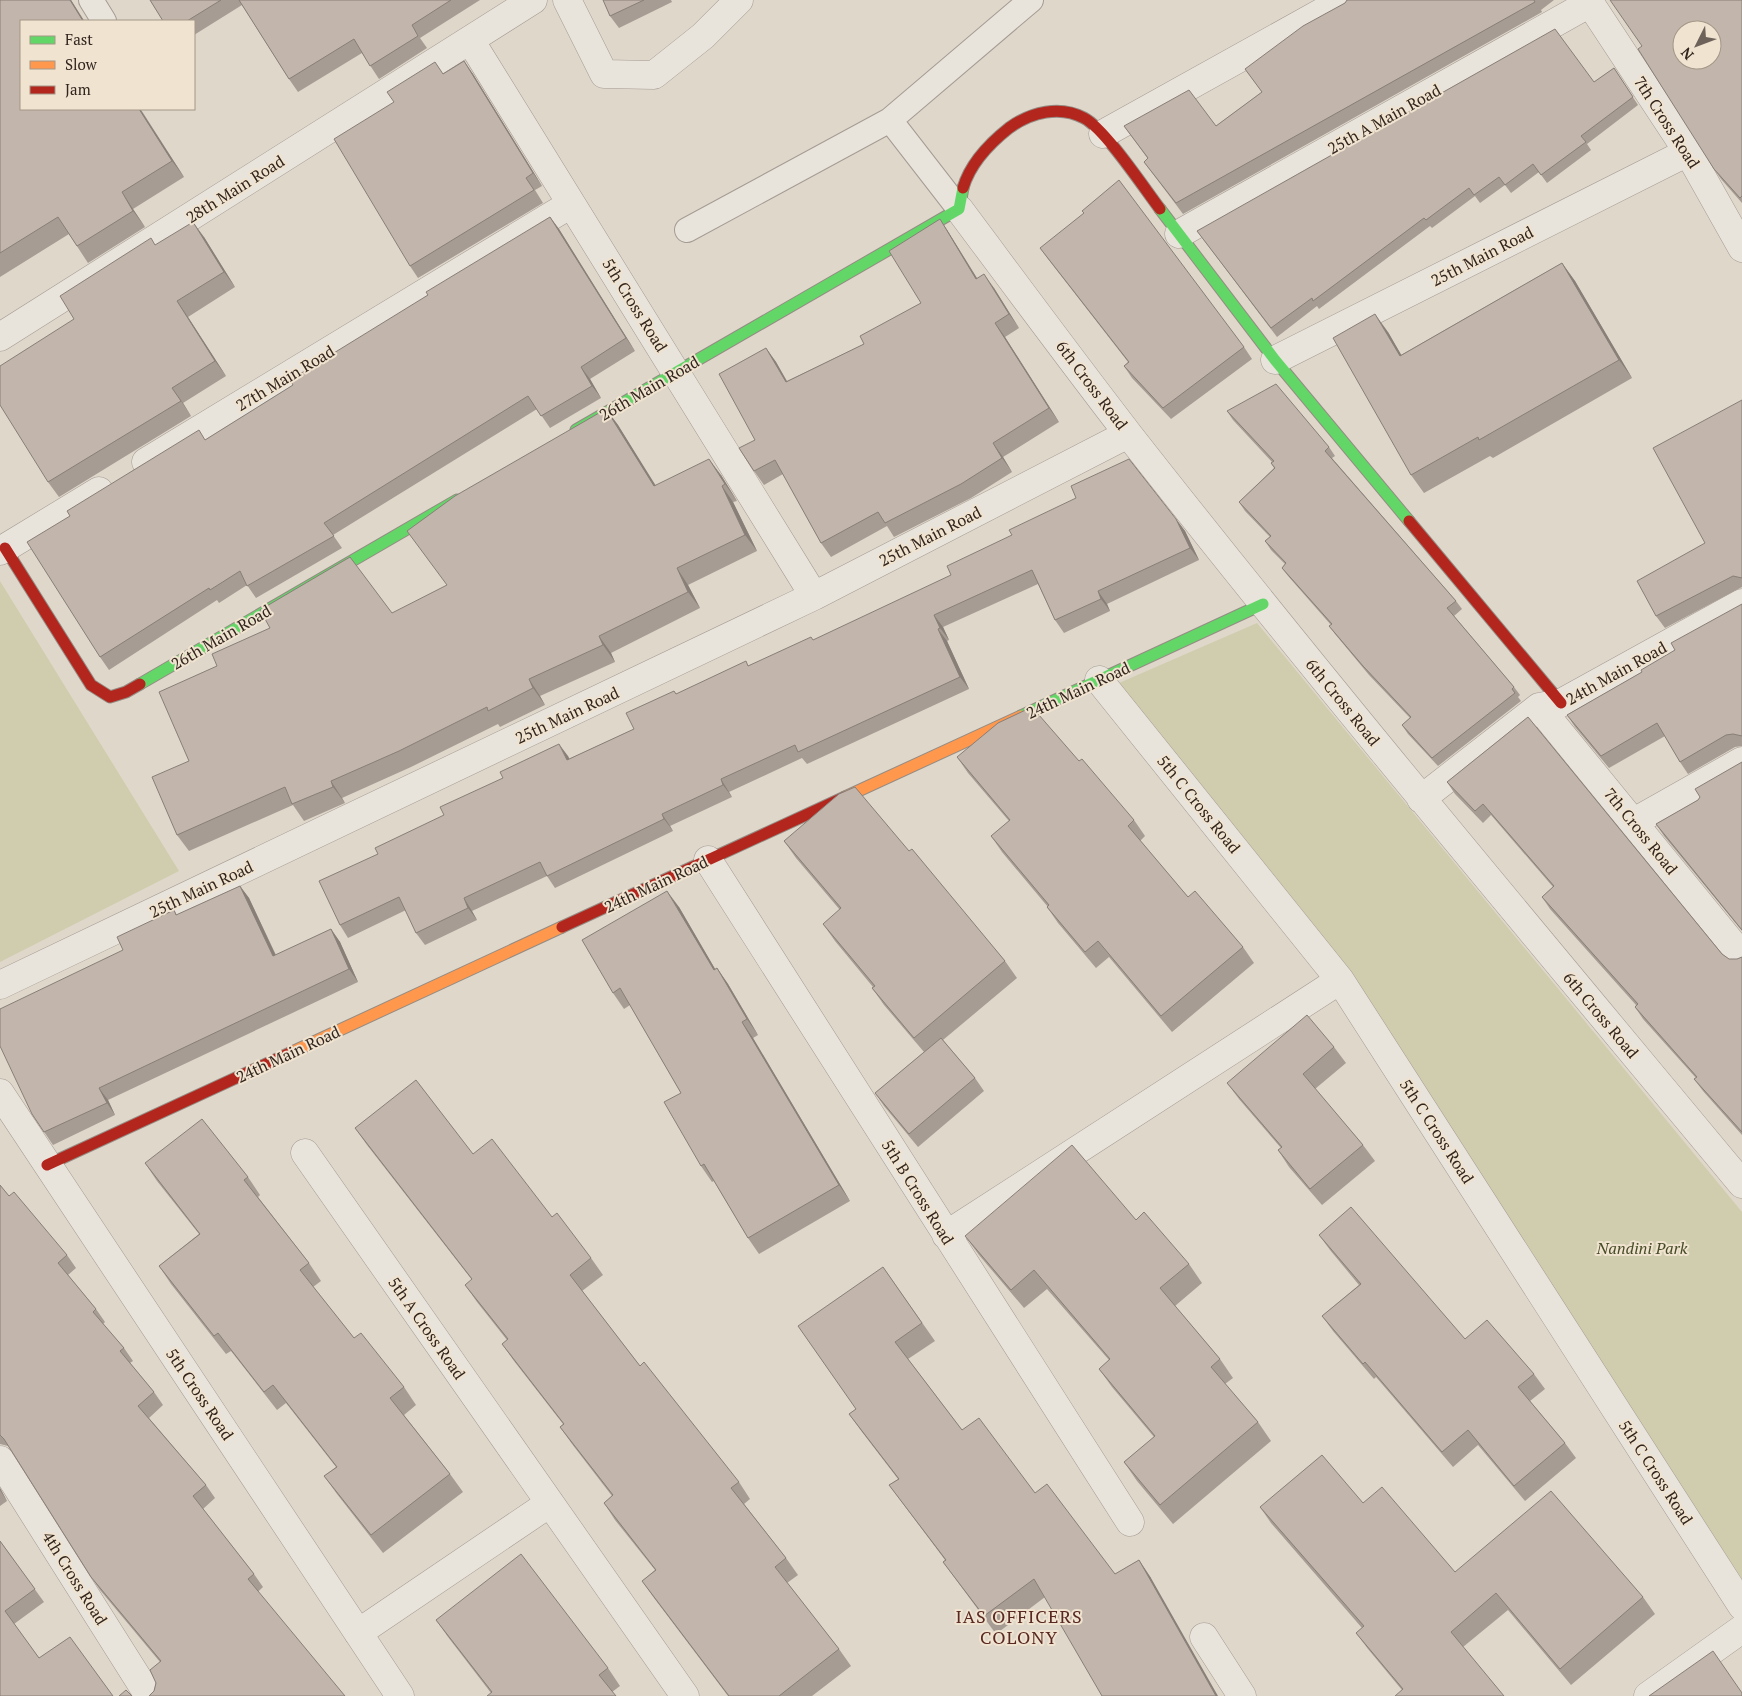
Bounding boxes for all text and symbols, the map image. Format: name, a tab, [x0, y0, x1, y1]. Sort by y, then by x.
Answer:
legend	[20, 20, 195, 110]
north arrow	[1672, 20, 1722, 70]
text: Fast	[65, 29, 93, 49]
text: N	[1676, 43, 1698, 64]
text: Slow	[65, 54, 98, 74]
street label: 7th Cross Road	[1629, 72, 1705, 172]
text: Jam	[65, 79, 91, 99]
street label: 25th A Main Road	[1323, 79, 1445, 159]
street label: 28th Main Road	[182, 150, 288, 228]
street label: 25th Main Road	[1427, 221, 1537, 291]
street label: 5th Cross Road	[597, 254, 673, 356]
street label: 6th Cross Road	[1051, 336, 1133, 434]
street label: 27th Main Road	[232, 340, 339, 416]
street label: 26th Main Road	[595, 350, 703, 426]
street label: 25th Main Road	[875, 501, 985, 571]
street label: 26th Main Road	[167, 599, 275, 675]
street label: 24th Main Road	[1562, 636, 1670, 710]
street label: 6th Cross Road	[1301, 654, 1385, 750]
street label: 24th Main Road	[1023, 656, 1134, 724]
street label: 25th Main Road	[512, 681, 623, 749]
street label: 5th C Cross Road	[1152, 750, 1246, 858]
street label: 7th Cross Road	[1599, 783, 1683, 879]
street label: 24th Main Road	[601, 850, 712, 918]
street label: 25th Main Road	[146, 855, 257, 923]
street label: 6th Cross Road	[1558, 967, 1644, 1063]
street label: 24th Main Road	[233, 1020, 344, 1088]
street label: 5th C Cross Road	[1395, 1074, 1479, 1188]
street label: 5th B Cross Road	[877, 1135, 959, 1249]
park label: Nandini Park	[1596, 1237, 1688, 1259]
street label: 5th A Cross Road	[383, 1272, 471, 1384]
street label: 5th Cross Road	[161, 1344, 239, 1444]
street label: 5th C Cross Road	[1614, 1415, 1698, 1529]
street label: 4th Cross Road	[37, 1527, 113, 1629]
district label: IAS OFFICERS COLONY	[955, 1604, 1083, 1649]

